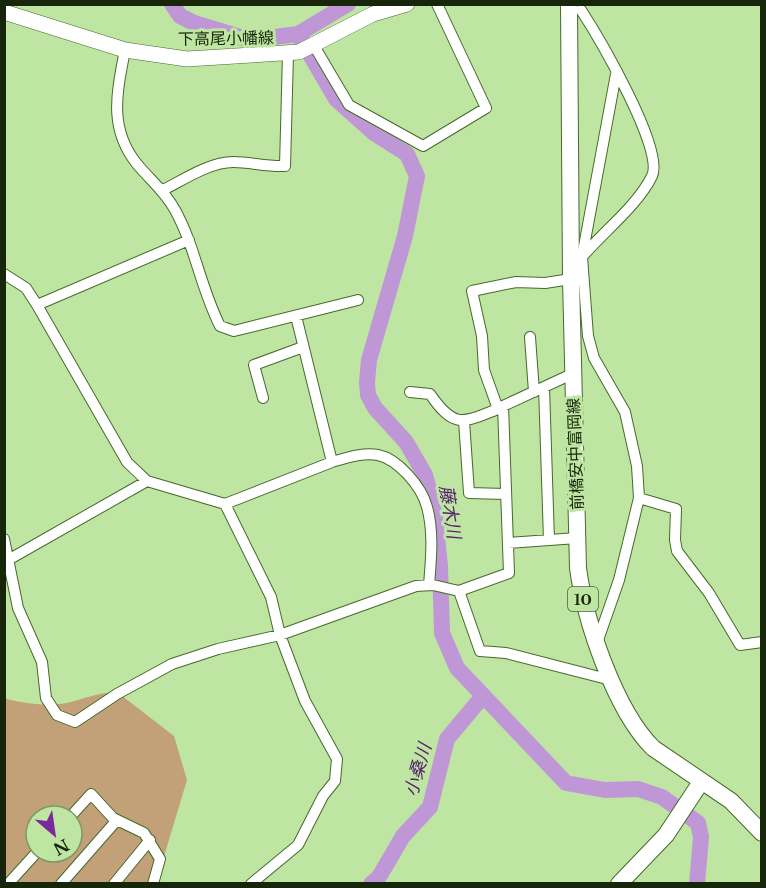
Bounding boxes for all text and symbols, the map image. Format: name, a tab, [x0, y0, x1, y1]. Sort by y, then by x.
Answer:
street label: 下高尾小幡線	[178, 27, 274, 49]
street label: 前橋安中富岡線	[563, 398, 587, 510]
water label: 藤木川	[435, 484, 465, 542]
road number: 10	[568, 587, 598, 611]
water label: 小桑川	[400, 739, 437, 799]
north arrow	[24, 804, 84, 864]
text: N	[50, 835, 73, 860]

